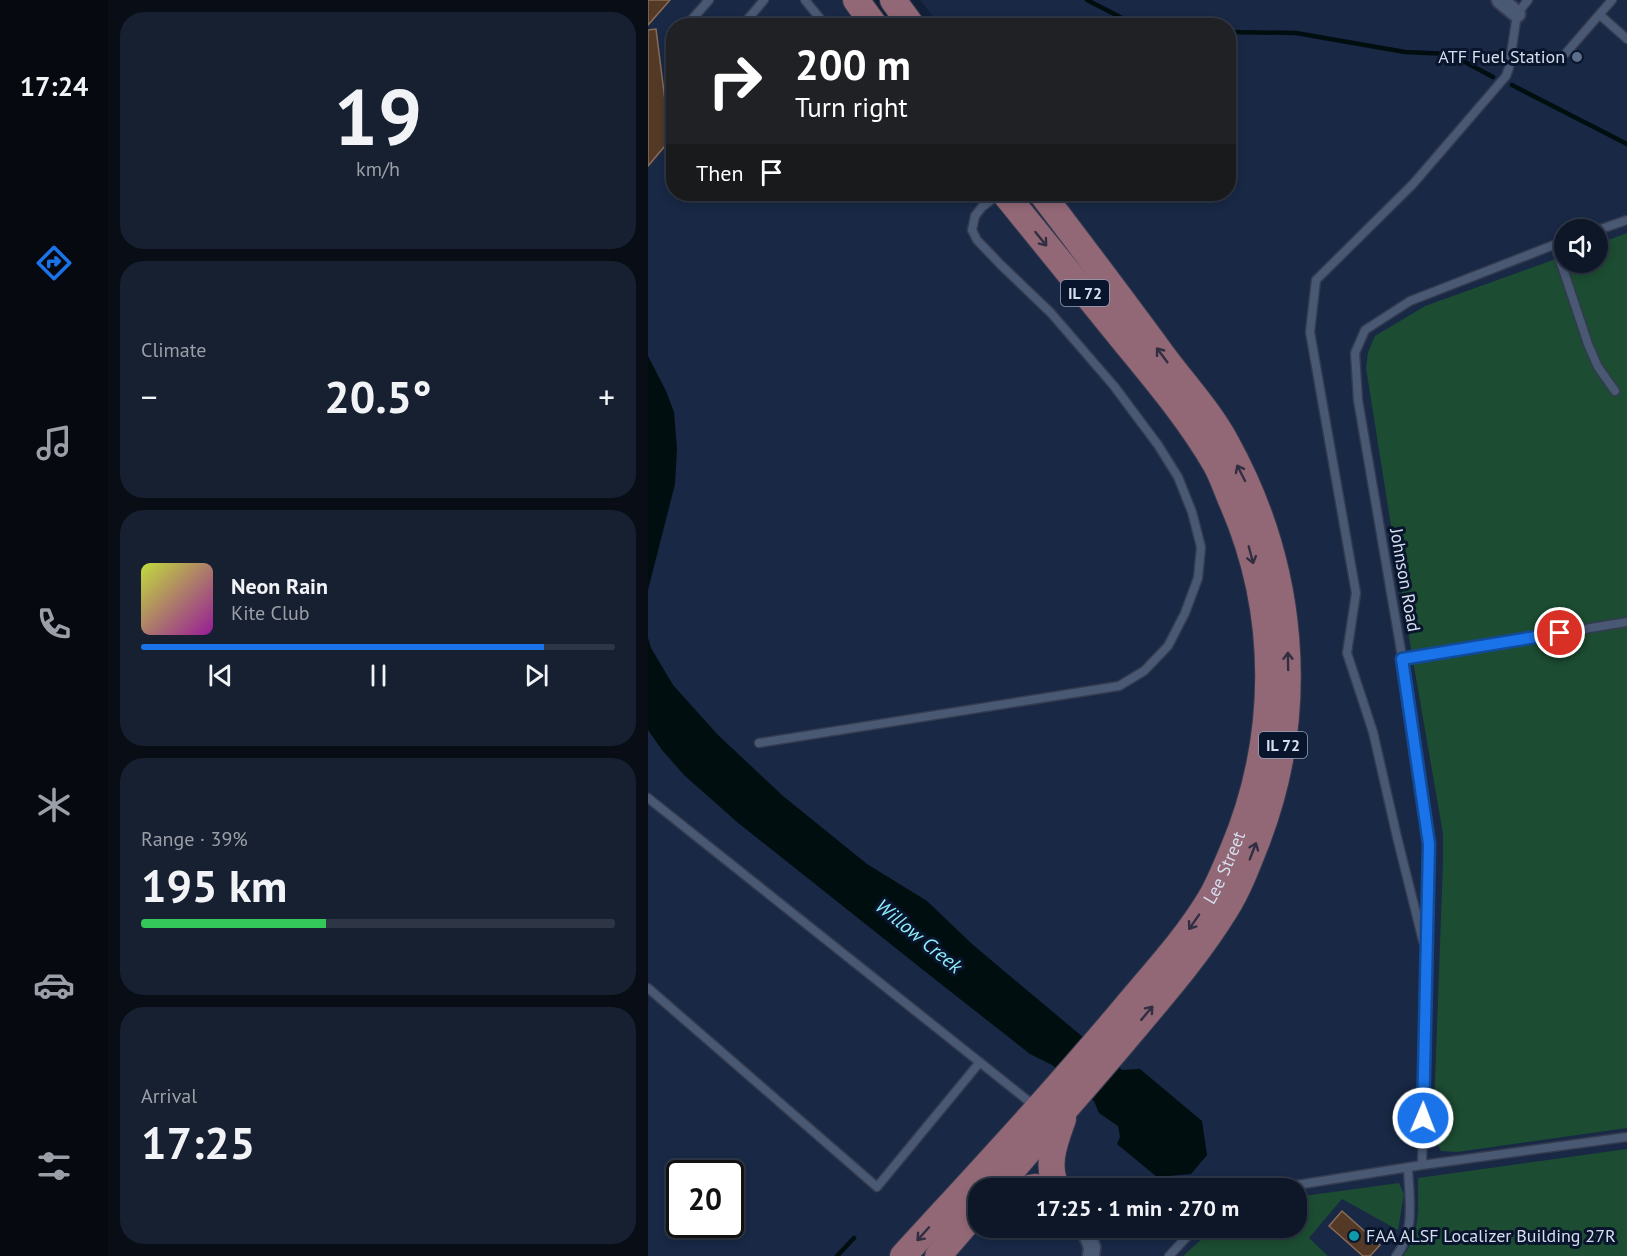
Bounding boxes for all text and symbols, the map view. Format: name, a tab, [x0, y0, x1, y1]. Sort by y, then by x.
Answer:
text: 200 m	[795, 37, 911, 92]
icon: right	[696, 42, 774, 120]
place label: ATF Fuel Station	[1438, 45, 1565, 68]
marker: ATF Fuel Station	[1570, 50, 1584, 64]
text: 19	[334, 66, 422, 167]
text: 17:24	[20, 69, 88, 103]
text: Turn right	[795, 90, 908, 124]
text: km/h	[356, 156, 400, 182]
icon: arrive	[755, 156, 788, 189]
text: Then	[696, 159, 743, 187]
map controls	[1554, 219, 1608, 273]
button: sound	[1554, 219, 1608, 273]
one-way arrow	[1035, 231, 1048, 247]
icon: directions	[33, 242, 75, 284]
road number: IL 72	[1061, 280, 1109, 306]
text: Climate	[141, 337, 207, 363]
one-way arrow	[1156, 347, 1169, 363]
text: 20.5°	[324, 367, 432, 425]
text: −	[141, 375, 158, 418]
text: +	[598, 375, 615, 418]
icon: music	[33, 422, 75, 464]
one-way arrow	[1235, 464, 1247, 482]
street label: Johnson Road	[1385, 525, 1426, 633]
one-way arrow	[1246, 545, 1257, 564]
text: Neon Rain	[231, 572, 328, 600]
text: Kite Club	[231, 600, 309, 626]
icon: phone	[33, 603, 75, 645]
pin	[1534, 607, 1585, 658]
icon: arrive	[1543, 616, 1576, 649]
one-way arrow	[1282, 651, 1294, 671]
icon: previous	[204, 659, 237, 692]
icon: pause	[362, 659, 395, 692]
icon: next	[520, 659, 553, 692]
road number: IL 72	[1259, 732, 1307, 758]
icon: climate	[33, 784, 75, 826]
text: Range · 39%	[141, 826, 248, 852]
street label: Lee Street	[1198, 828, 1250, 908]
one-way arrow	[1248, 842, 1259, 861]
text: 195 km	[141, 856, 287, 914]
water label: Willow Creek	[870, 893, 969, 980]
one-way arrow	[1188, 914, 1200, 930]
icon: car	[33, 964, 75, 1006]
one-way arrow	[1140, 1006, 1154, 1021]
text: Arrival	[141, 1083, 197, 1109]
position arrow	[1391, 1086, 1455, 1150]
text: 17:25	[141, 1113, 255, 1171]
icon: filters	[33, 1145, 75, 1187]
speed limit sign: 20	[666, 1160, 744, 1238]
text: 17:25 · 1 min · 270 m	[1036, 1194, 1239, 1222]
place label: FAA ALSF Localizer Building 27R	[1366, 1224, 1616, 1247]
one-way arrow	[916, 1227, 930, 1242]
marker: FAA ALSF Localizer Building 27R	[1347, 1229, 1361, 1243]

